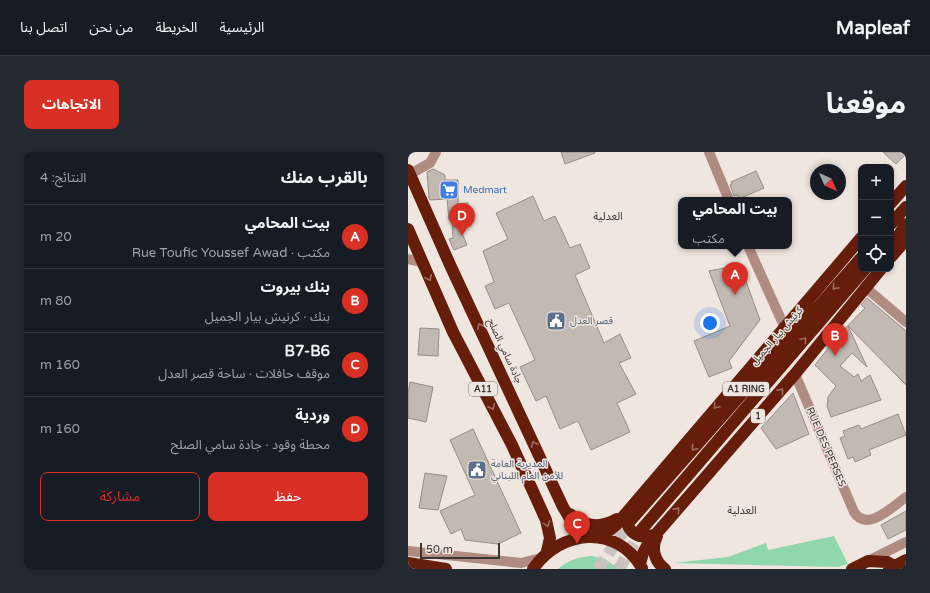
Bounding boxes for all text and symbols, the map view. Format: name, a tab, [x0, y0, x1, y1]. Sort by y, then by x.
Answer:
text: Mapleaf	[836, 17, 910, 39]
text: اتصل بنا	[20, 19, 67, 36]
text: من نحن	[89, 19, 133, 36]
text: الخريطة	[155, 19, 197, 36]
text: الرئيسية	[219, 19, 264, 36]
button: الاتجاهات	[24, 80, 119, 129]
text: موقعنا	[826, 87, 906, 121]
north arrow	[810, 164, 846, 200]
map controls	[858, 164, 894, 272]
button: +	[858, 164, 894, 200]
text: بالقرب منك	[281, 167, 368, 188]
text: النتائج: 4	[40, 170, 86, 186]
supermarket icon: Medmart	[438, 179, 460, 201]
place label: Medmart	[463, 184, 507, 196]
popup	[678, 197, 792, 249]
text: بيت المحامي	[692, 200, 778, 218]
button: −	[858, 200, 894, 236]
pin: D	[449, 203, 475, 236]
district label: العدلية	[593, 210, 623, 223]
text: بيت المحامي	[245, 214, 330, 232]
text: 20 m	[40, 229, 72, 245]
text: A	[350, 229, 360, 245]
text: مكتب	[692, 231, 725, 247]
button: locate	[858, 236, 894, 272]
text: مكتب · Rue Toufic Youssef Awad	[132, 245, 330, 261]
pin: A	[722, 262, 748, 295]
one-way arrow	[424, 273, 432, 281]
text: بنك بيروت	[261, 278, 330, 296]
one-way arrow	[833, 283, 840, 290]
text: 80 m	[40, 293, 72, 309]
text: B	[351, 293, 360, 309]
street label: كرنيش بيار الجميل	[748, 304, 806, 368]
text: بنك · كرنيش بيار الجميل	[205, 309, 330, 325]
public building icon: قصر العدل	[545, 310, 567, 332]
your location	[700, 313, 720, 333]
place label: قصر العدل	[570, 315, 614, 327]
street label: جادة سامي الصلح	[484, 317, 525, 386]
one-way arrow	[477, 322, 485, 330]
pin: B	[822, 323, 848, 356]
one-way arrow	[800, 337, 807, 344]
text: B7-B6	[285, 342, 330, 360]
text: 160 m	[40, 357, 80, 373]
text: C	[350, 357, 360, 373]
text: موقف حافلات · ساحة قصر العدل	[158, 366, 330, 382]
road number: A11	[469, 382, 497, 396]
road number: A1 RING	[723, 382, 769, 396]
one-way arrow	[776, 388, 783, 395]
one-way arrow	[488, 402, 495, 410]
one-way arrow	[714, 402, 721, 409]
street label: RUE DES PERSES	[804, 405, 848, 489]
text: وردية	[295, 406, 330, 424]
road number: 1	[751, 409, 765, 423]
text: 160 m	[40, 421, 80, 437]
text: D	[350, 421, 360, 437]
text: محطة وقود · جادة سامي الصلح	[171, 437, 330, 453]
one-way arrow	[531, 440, 539, 448]
one-way arrow	[692, 444, 699, 451]
place label: المديرية العامة للأمن العام اللبناني	[491, 458, 563, 484]
public building icon: المديرية العامة للأمن العام اللبناني	[466, 459, 488, 481]
button: مشاركة	[40, 472, 200, 521]
button: حفظ	[208, 472, 368, 521]
district label: العدلية	[727, 504, 757, 517]
one-way arrow	[673, 507, 680, 515]
pin: C	[564, 511, 590, 544]
one-way arrow	[543, 521, 551, 528]
scale bar	[420, 541, 500, 560]
text: 50 m	[426, 543, 453, 556]

